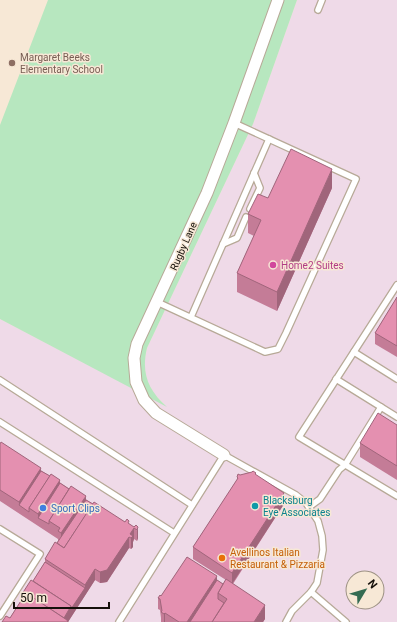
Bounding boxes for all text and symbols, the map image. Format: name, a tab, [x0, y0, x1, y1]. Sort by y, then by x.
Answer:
place label: Margaret Beeks Elementary School	[20, 52, 103, 75]
marker: Margaret Beeks Elementary School	[7, 58, 17, 68]
street label: Rugby Lane	[168, 220, 199, 272]
marker: Home2 Suites	[268, 260, 278, 270]
place label: Home2 Suites	[281, 260, 344, 271]
place label: Blacksburg Eye Associates	[263, 495, 330, 518]
marker: Blacksburg Eye Associates	[250, 501, 260, 511]
marker: Sport Clips	[38, 503, 48, 513]
place label: Sport Clips	[51, 503, 100, 514]
place label: Avellinos Italian Restaurant & Pizzaria	[230, 547, 325, 570]
marker: Avellinos Italian Restaurant & Pizzaria	[217, 553, 227, 563]
north arrow	[345, 570, 385, 610]
text: N	[365, 577, 380, 591]
scale bar	[14, 584, 109, 610]
text: 50 m	[20, 591, 47, 605]

